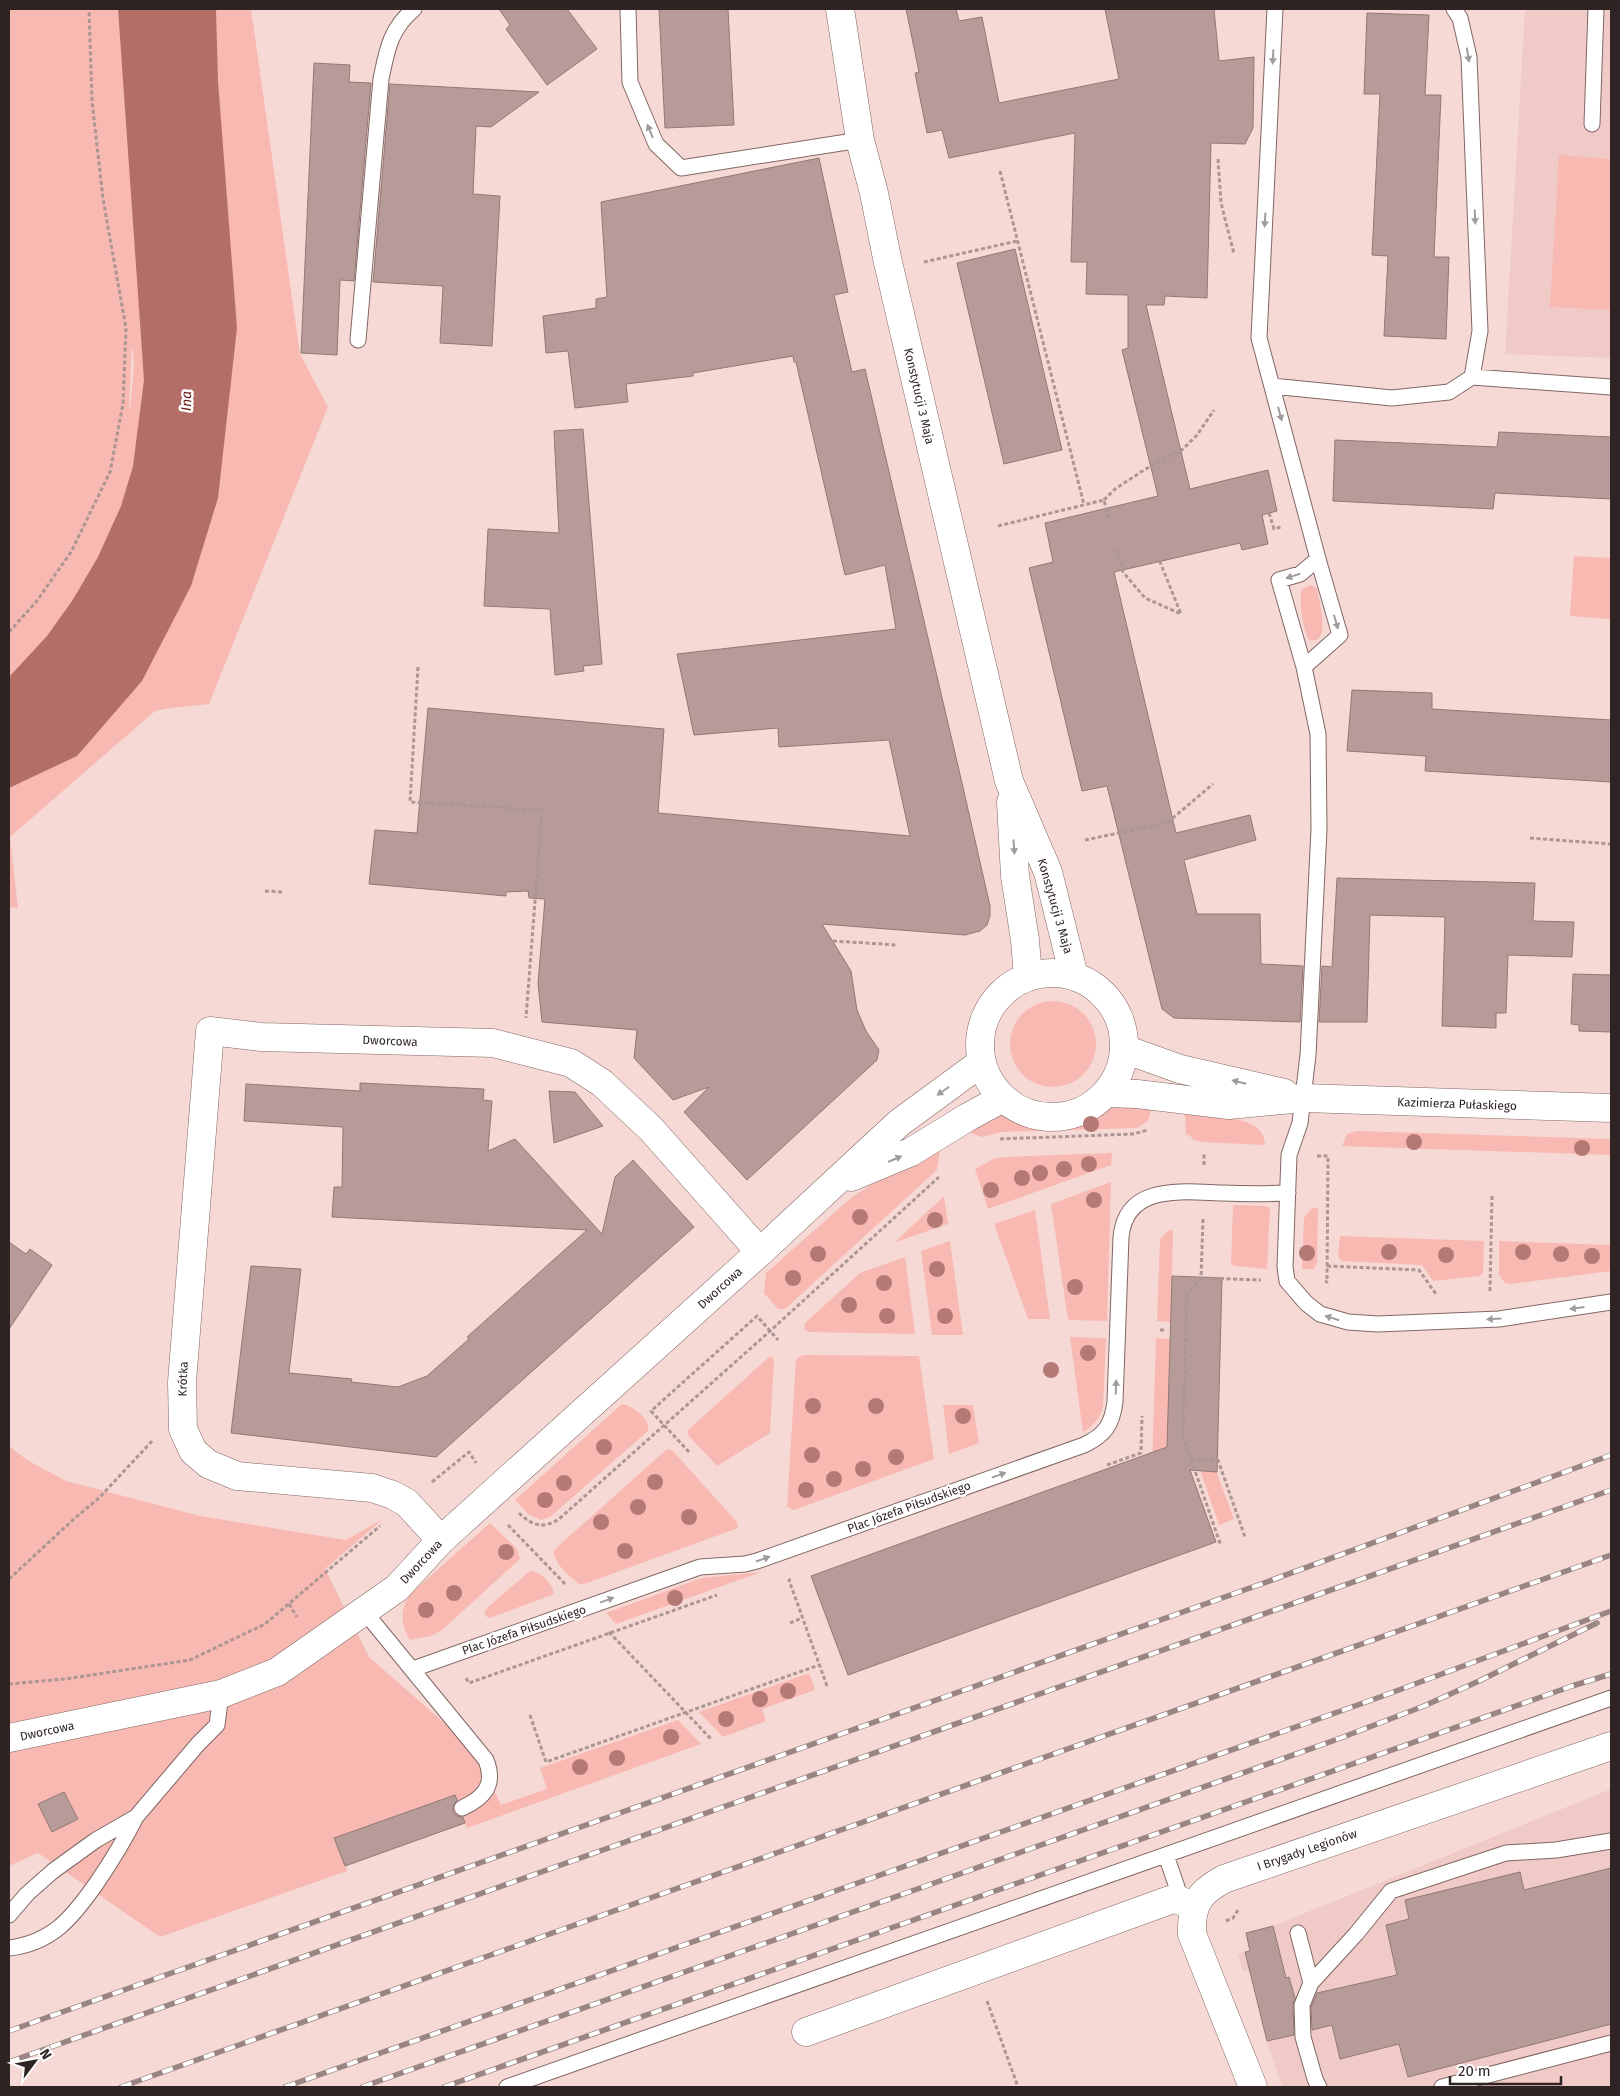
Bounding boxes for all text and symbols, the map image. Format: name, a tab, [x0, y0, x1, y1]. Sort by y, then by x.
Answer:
one-way arrow	[1464, 47, 1472, 63]
one-way arrow	[1268, 50, 1276, 66]
one-way arrow	[646, 124, 654, 138]
one-way arrow	[1472, 209, 1480, 225]
one-way arrow	[1261, 212, 1269, 228]
street label: Konstytucji 3 Maja	[901, 346, 937, 446]
water label: Ina	[178, 391, 195, 411]
one-way arrow	[1276, 407, 1284, 422]
one-way arrow	[1285, 572, 1300, 580]
one-way arrow	[1332, 615, 1340, 630]
one-way arrow	[1010, 839, 1018, 855]
street label: Konstytucji 3 Maja	[1035, 857, 1075, 955]
street label: Dworcowa	[362, 1033, 418, 1049]
one-way arrow	[1231, 1078, 1246, 1086]
one-way arrow	[936, 1086, 950, 1096]
street label: Kazimierza Pułaskiego	[1397, 1095, 1517, 1113]
one-way arrow	[887, 1155, 902, 1162]
street label: Dworcowa	[695, 1264, 745, 1312]
one-way arrow	[1568, 1304, 1584, 1312]
one-way arrow	[1324, 1313, 1339, 1321]
one-way arrow	[1486, 1316, 1502, 1324]
street label: Krótka	[175, 1361, 191, 1397]
one-way arrow	[1112, 1379, 1120, 1395]
one-way arrow	[991, 1471, 1006, 1478]
street label: Plac Józefa Piłsudskiego	[845, 1478, 973, 1536]
street label: Dworcowa	[397, 1537, 445, 1587]
one-way arrow	[756, 1555, 771, 1563]
one-way arrow	[600, 1596, 615, 1604]
street label: Plac Józefa Piłsudskiego	[460, 1602, 588, 1658]
street label: Dworcowa	[19, 1718, 75, 1744]
street label: I Brygady Legionów	[1255, 1826, 1359, 1874]
north arrow	[10, 2036, 60, 2086]
text: N	[36, 2046, 55, 2063]
scale bar	[1450, 2054, 1561, 2086]
text: 20 m	[1458, 2062, 1491, 2080]

